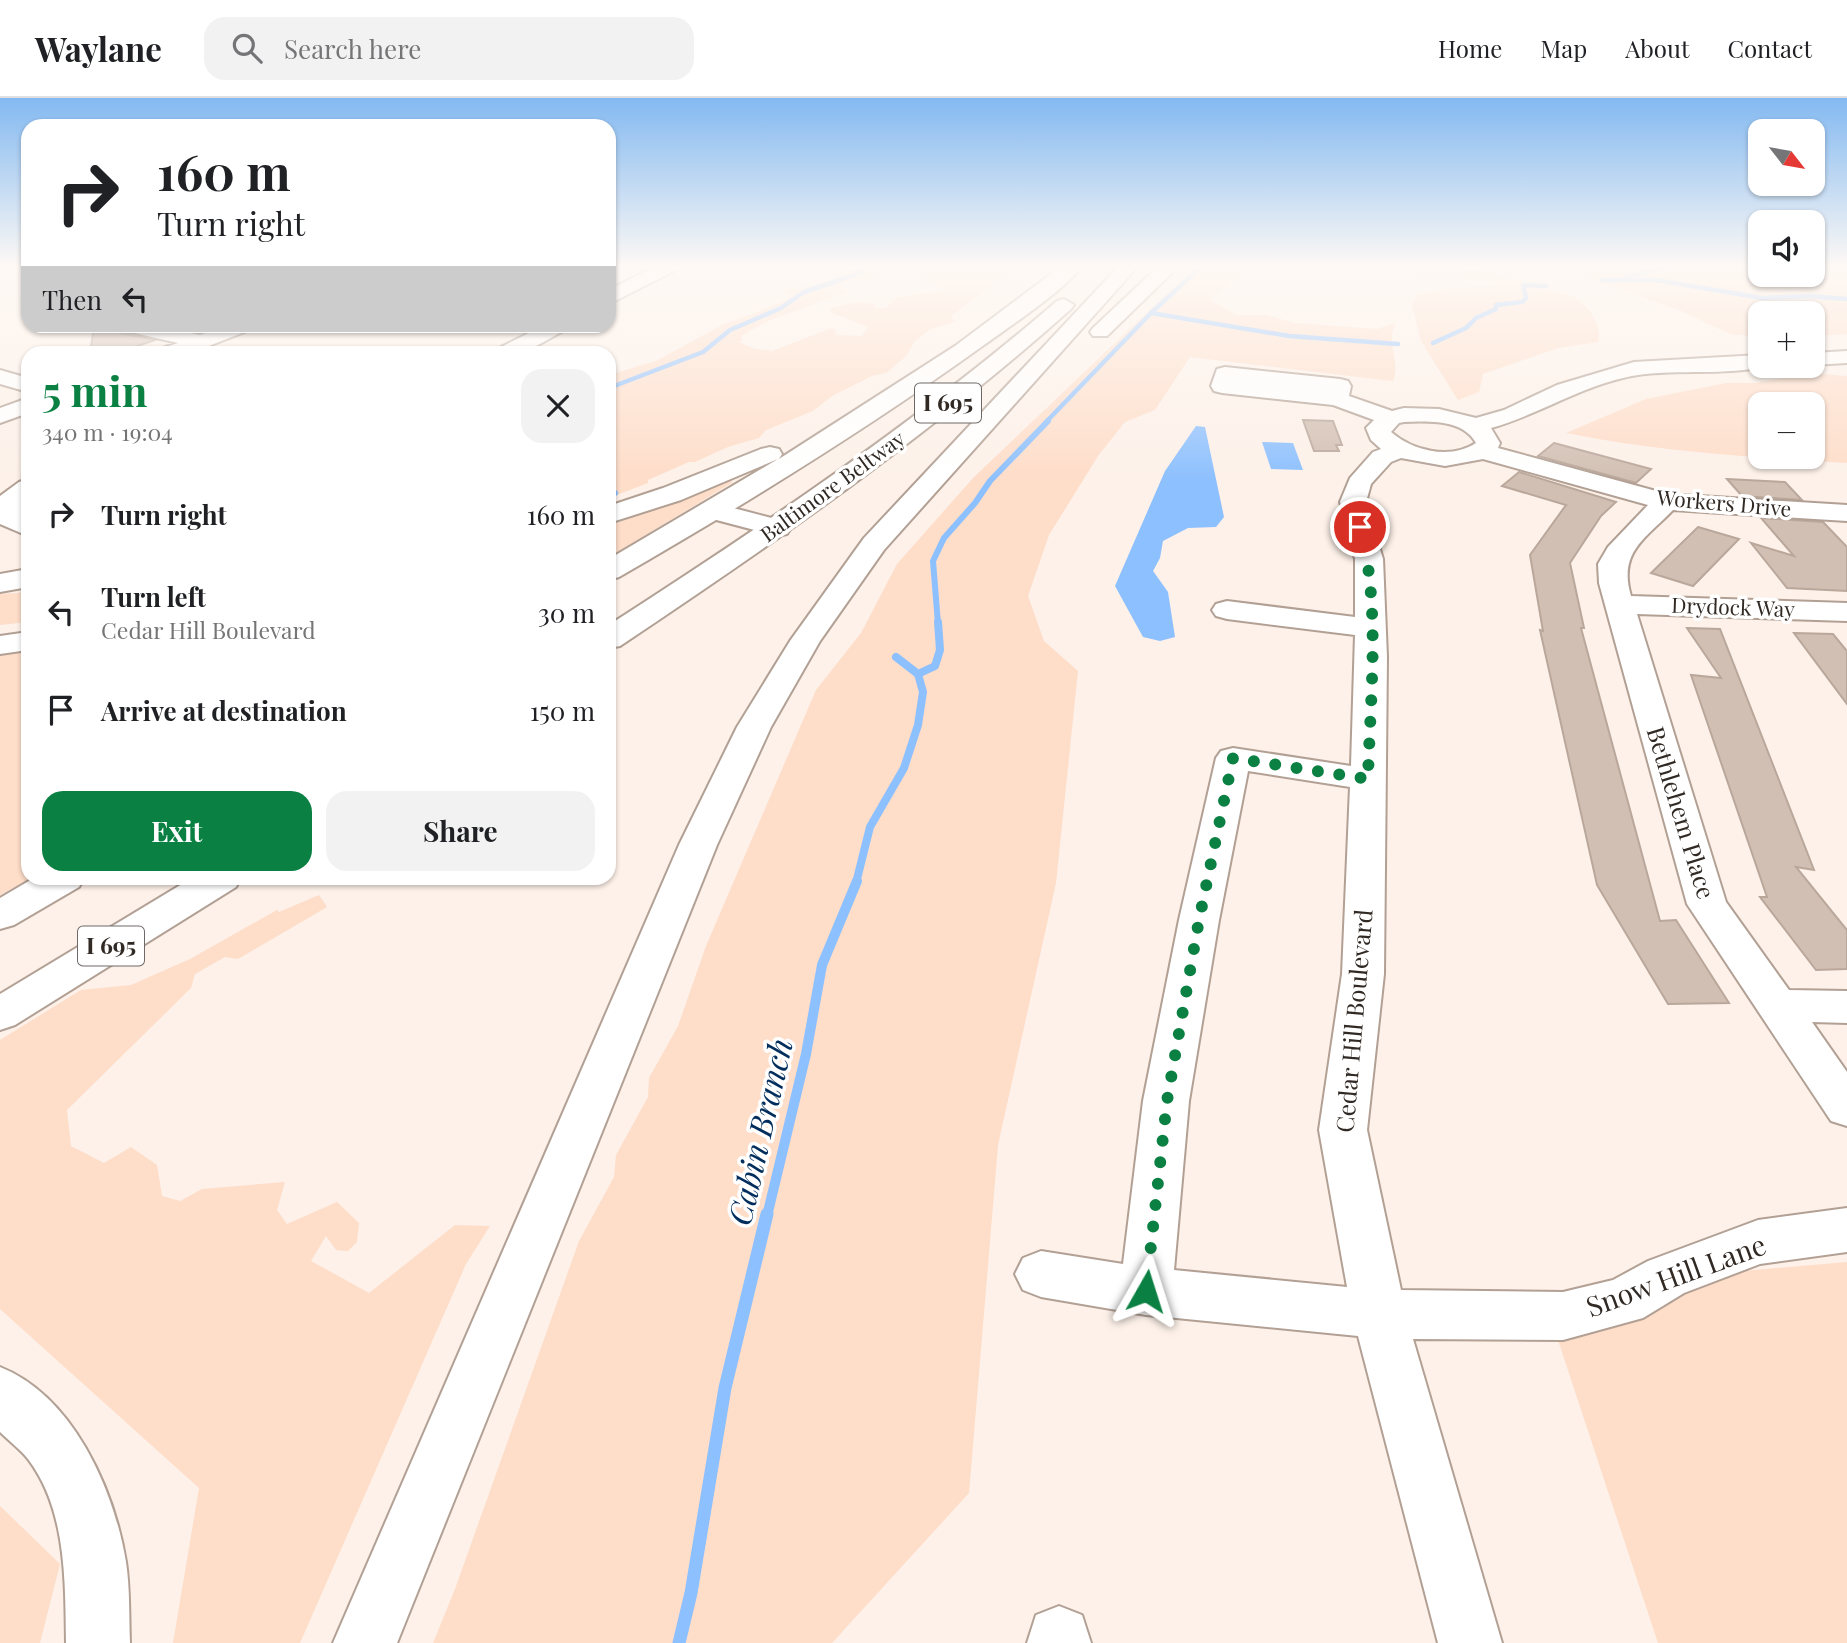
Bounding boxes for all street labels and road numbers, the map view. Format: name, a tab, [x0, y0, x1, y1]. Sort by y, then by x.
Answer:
road number: I 695	[915, 384, 981, 422]
street label: Baltimore Beltway	[754, 423, 910, 547]
street label: Workers Drive	[1655, 482, 1793, 522]
street label: Drydock Way	[1671, 590, 1796, 622]
street label: Bethlehem Place	[1641, 722, 1723, 902]
street label: Cedar Hill Boulevard	[1327, 908, 1379, 1134]
road number: I 695	[78, 926, 144, 966]
street label: Snow Hill Lane	[1581, 1225, 1770, 1324]

